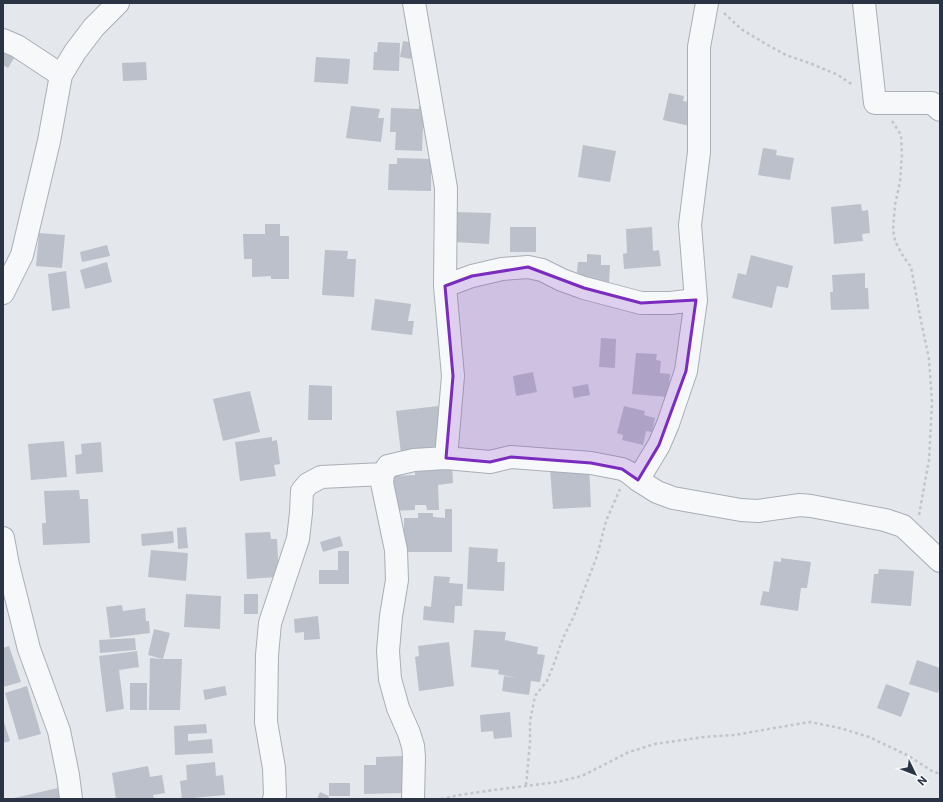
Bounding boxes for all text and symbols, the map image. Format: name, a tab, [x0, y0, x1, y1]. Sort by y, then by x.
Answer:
north arrow	[895, 754, 935, 794]
text: N	[914, 773, 929, 788]

